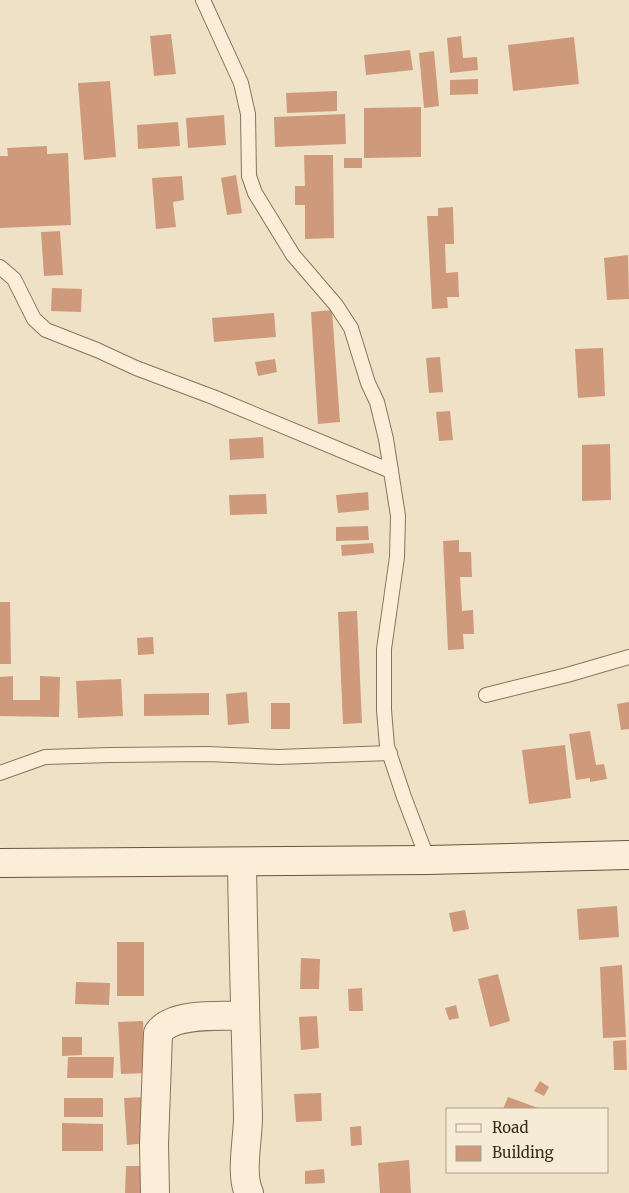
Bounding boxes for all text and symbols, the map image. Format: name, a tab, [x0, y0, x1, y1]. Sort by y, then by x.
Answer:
legend	[446, 1108, 609, 1173]
text: Road	[492, 1118, 528, 1137]
text: Building	[492, 1143, 554, 1162]

